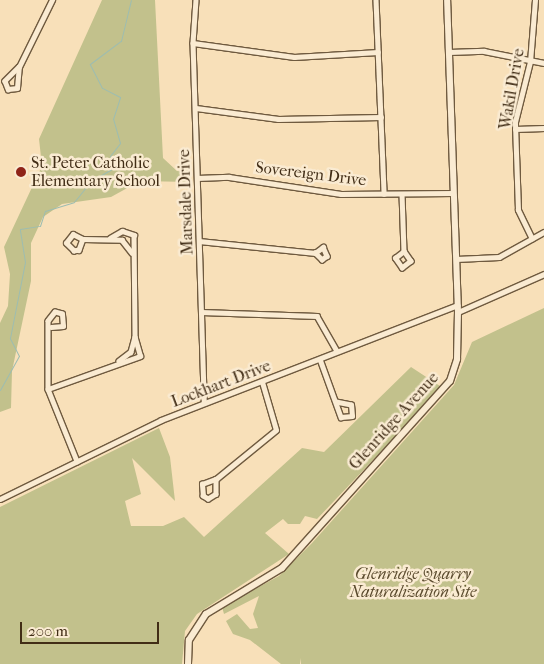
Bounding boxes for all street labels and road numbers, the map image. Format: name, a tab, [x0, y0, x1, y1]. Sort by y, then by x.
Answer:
street label: Wakil Drive	[495, 47, 529, 131]
street label: Marsdale Drive	[175, 149, 197, 255]
street label: Sovereign Drive	[255, 158, 367, 190]
street label: Lockhart Drive	[169, 356, 273, 412]
street label: Glenridge Avenue	[345, 368, 443, 474]

